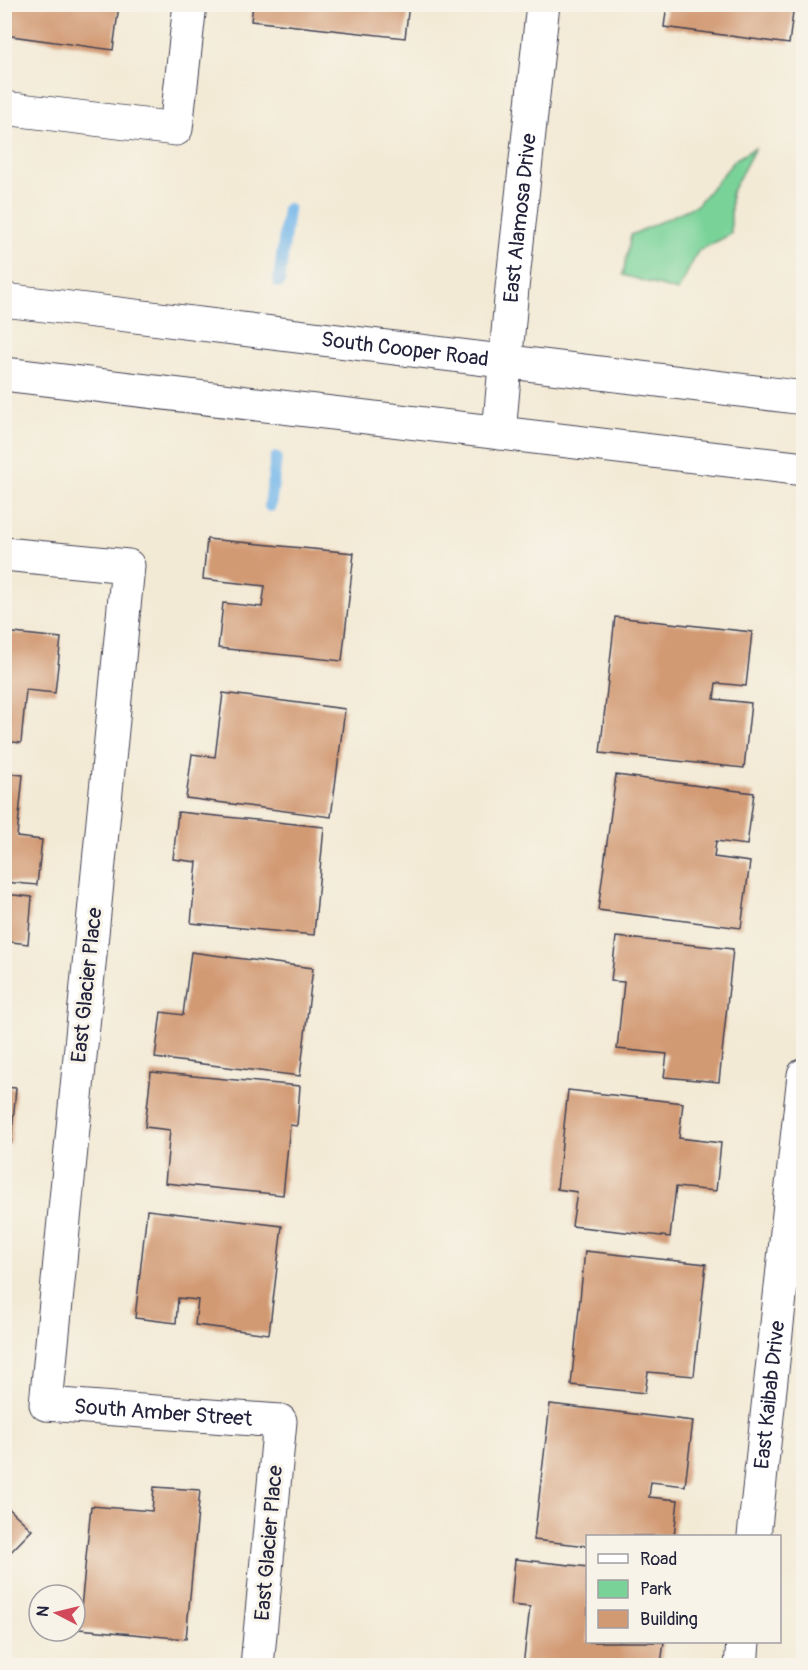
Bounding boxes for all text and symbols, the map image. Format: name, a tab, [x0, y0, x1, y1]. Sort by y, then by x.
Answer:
street label: East Alamosa Drive	[497, 131, 542, 304]
street label: South Cooper Road	[320, 325, 490, 373]
street label: East Glacier Place	[65, 905, 109, 1064]
street label: East Kaibab Drive	[748, 1319, 791, 1470]
street label: South Amber Street	[73, 1393, 254, 1432]
street label: East Glacier Place	[249, 1464, 289, 1622]
legend	[586, 1535, 781, 1643]
text: Road	[640, 1548, 677, 1571]
text: Park	[640, 1578, 672, 1601]
north arrow	[27, 1583, 87, 1643]
text: N	[33, 1605, 54, 1618]
text: Building	[640, 1608, 698, 1631]

